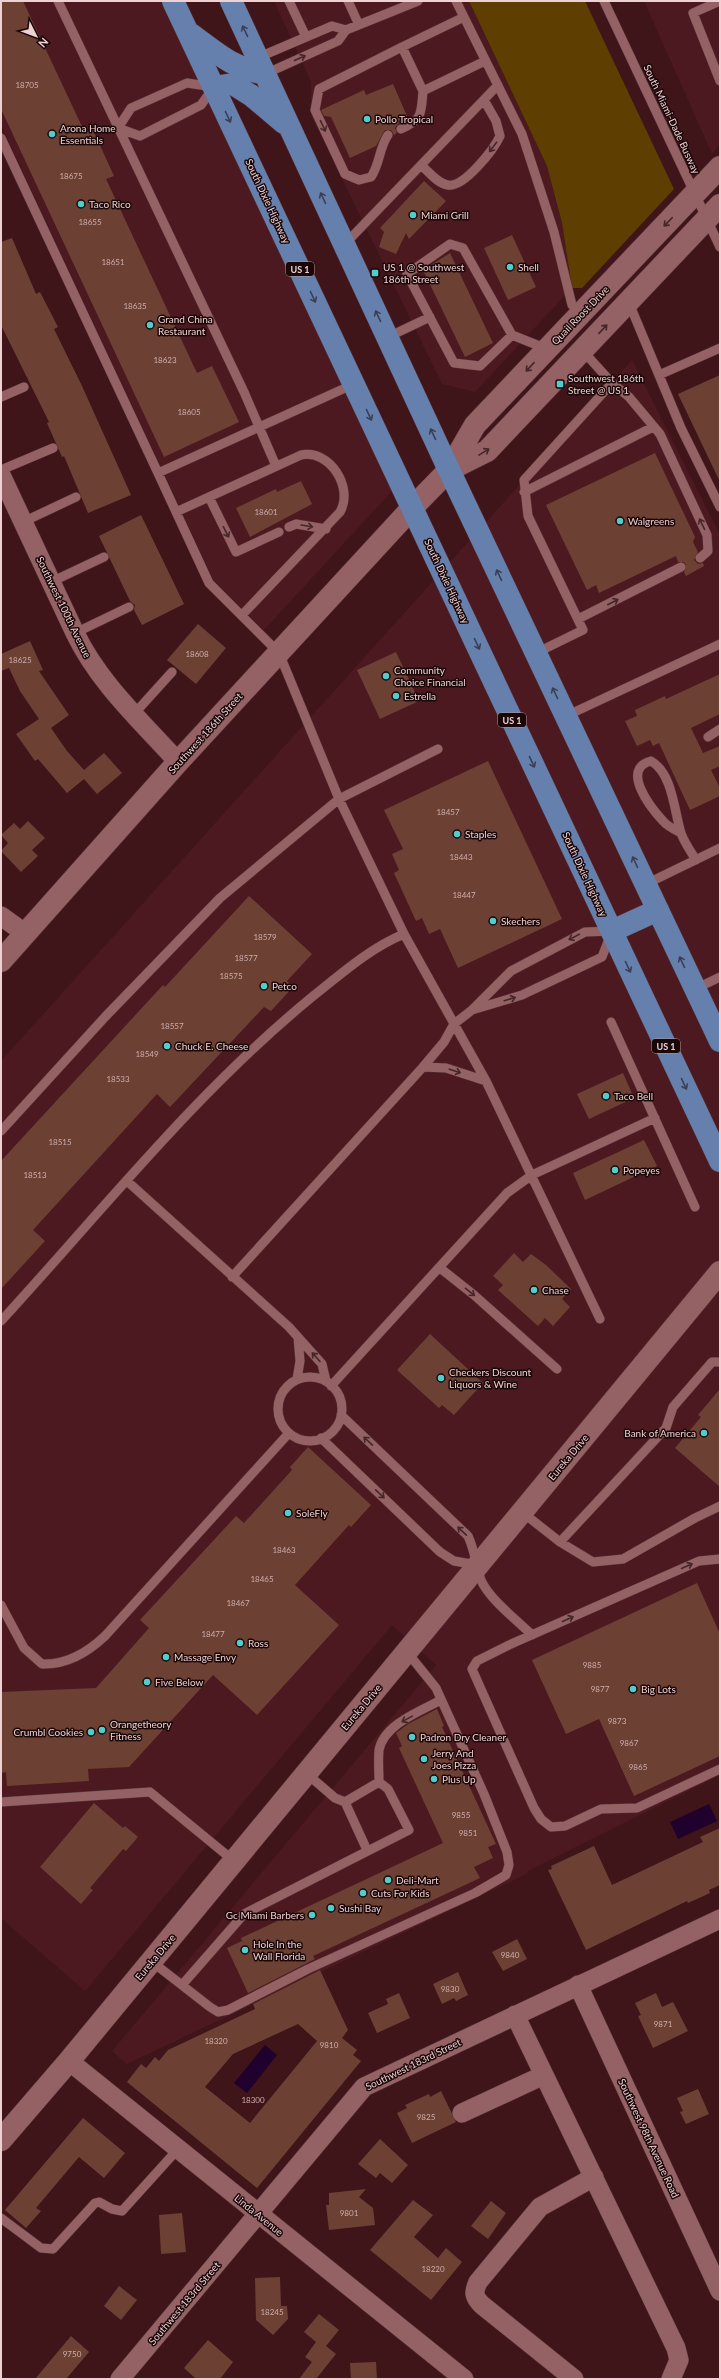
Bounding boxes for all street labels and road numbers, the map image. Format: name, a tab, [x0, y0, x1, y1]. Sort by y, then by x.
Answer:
street label: South Miami-Dade Busway	[641, 62, 703, 176]
street label: South Dixie Highway	[243, 157, 293, 246]
road number: US 1	[286, 262, 314, 276]
street label: Quail Roost Drive	[549, 283, 611, 347]
street label: South Dixie Highway	[422, 537, 472, 626]
street label: Southwest 100th Avenue	[34, 554, 94, 660]
street label: Southwest 186th Street	[165, 690, 245, 776]
road number: US 1	[498, 713, 526, 727]
street label: South Dixie Highway	[560, 830, 610, 919]
road number: US 1	[652, 1039, 680, 1053]
street label: Eureka Drive	[545, 1432, 591, 1482]
street label: Eureka Drive	[338, 1682, 384, 1732]
street label: Eureka Drive	[132, 1932, 178, 1982]
street label: Southwest 183rd Street	[363, 2035, 463, 2092]
street label: Southwest 98th Avenue Road	[616, 2076, 682, 2200]
street label: Linda Avenue	[232, 2192, 286, 2238]
street label: Southwest 183rd Street	[146, 2259, 222, 2347]

